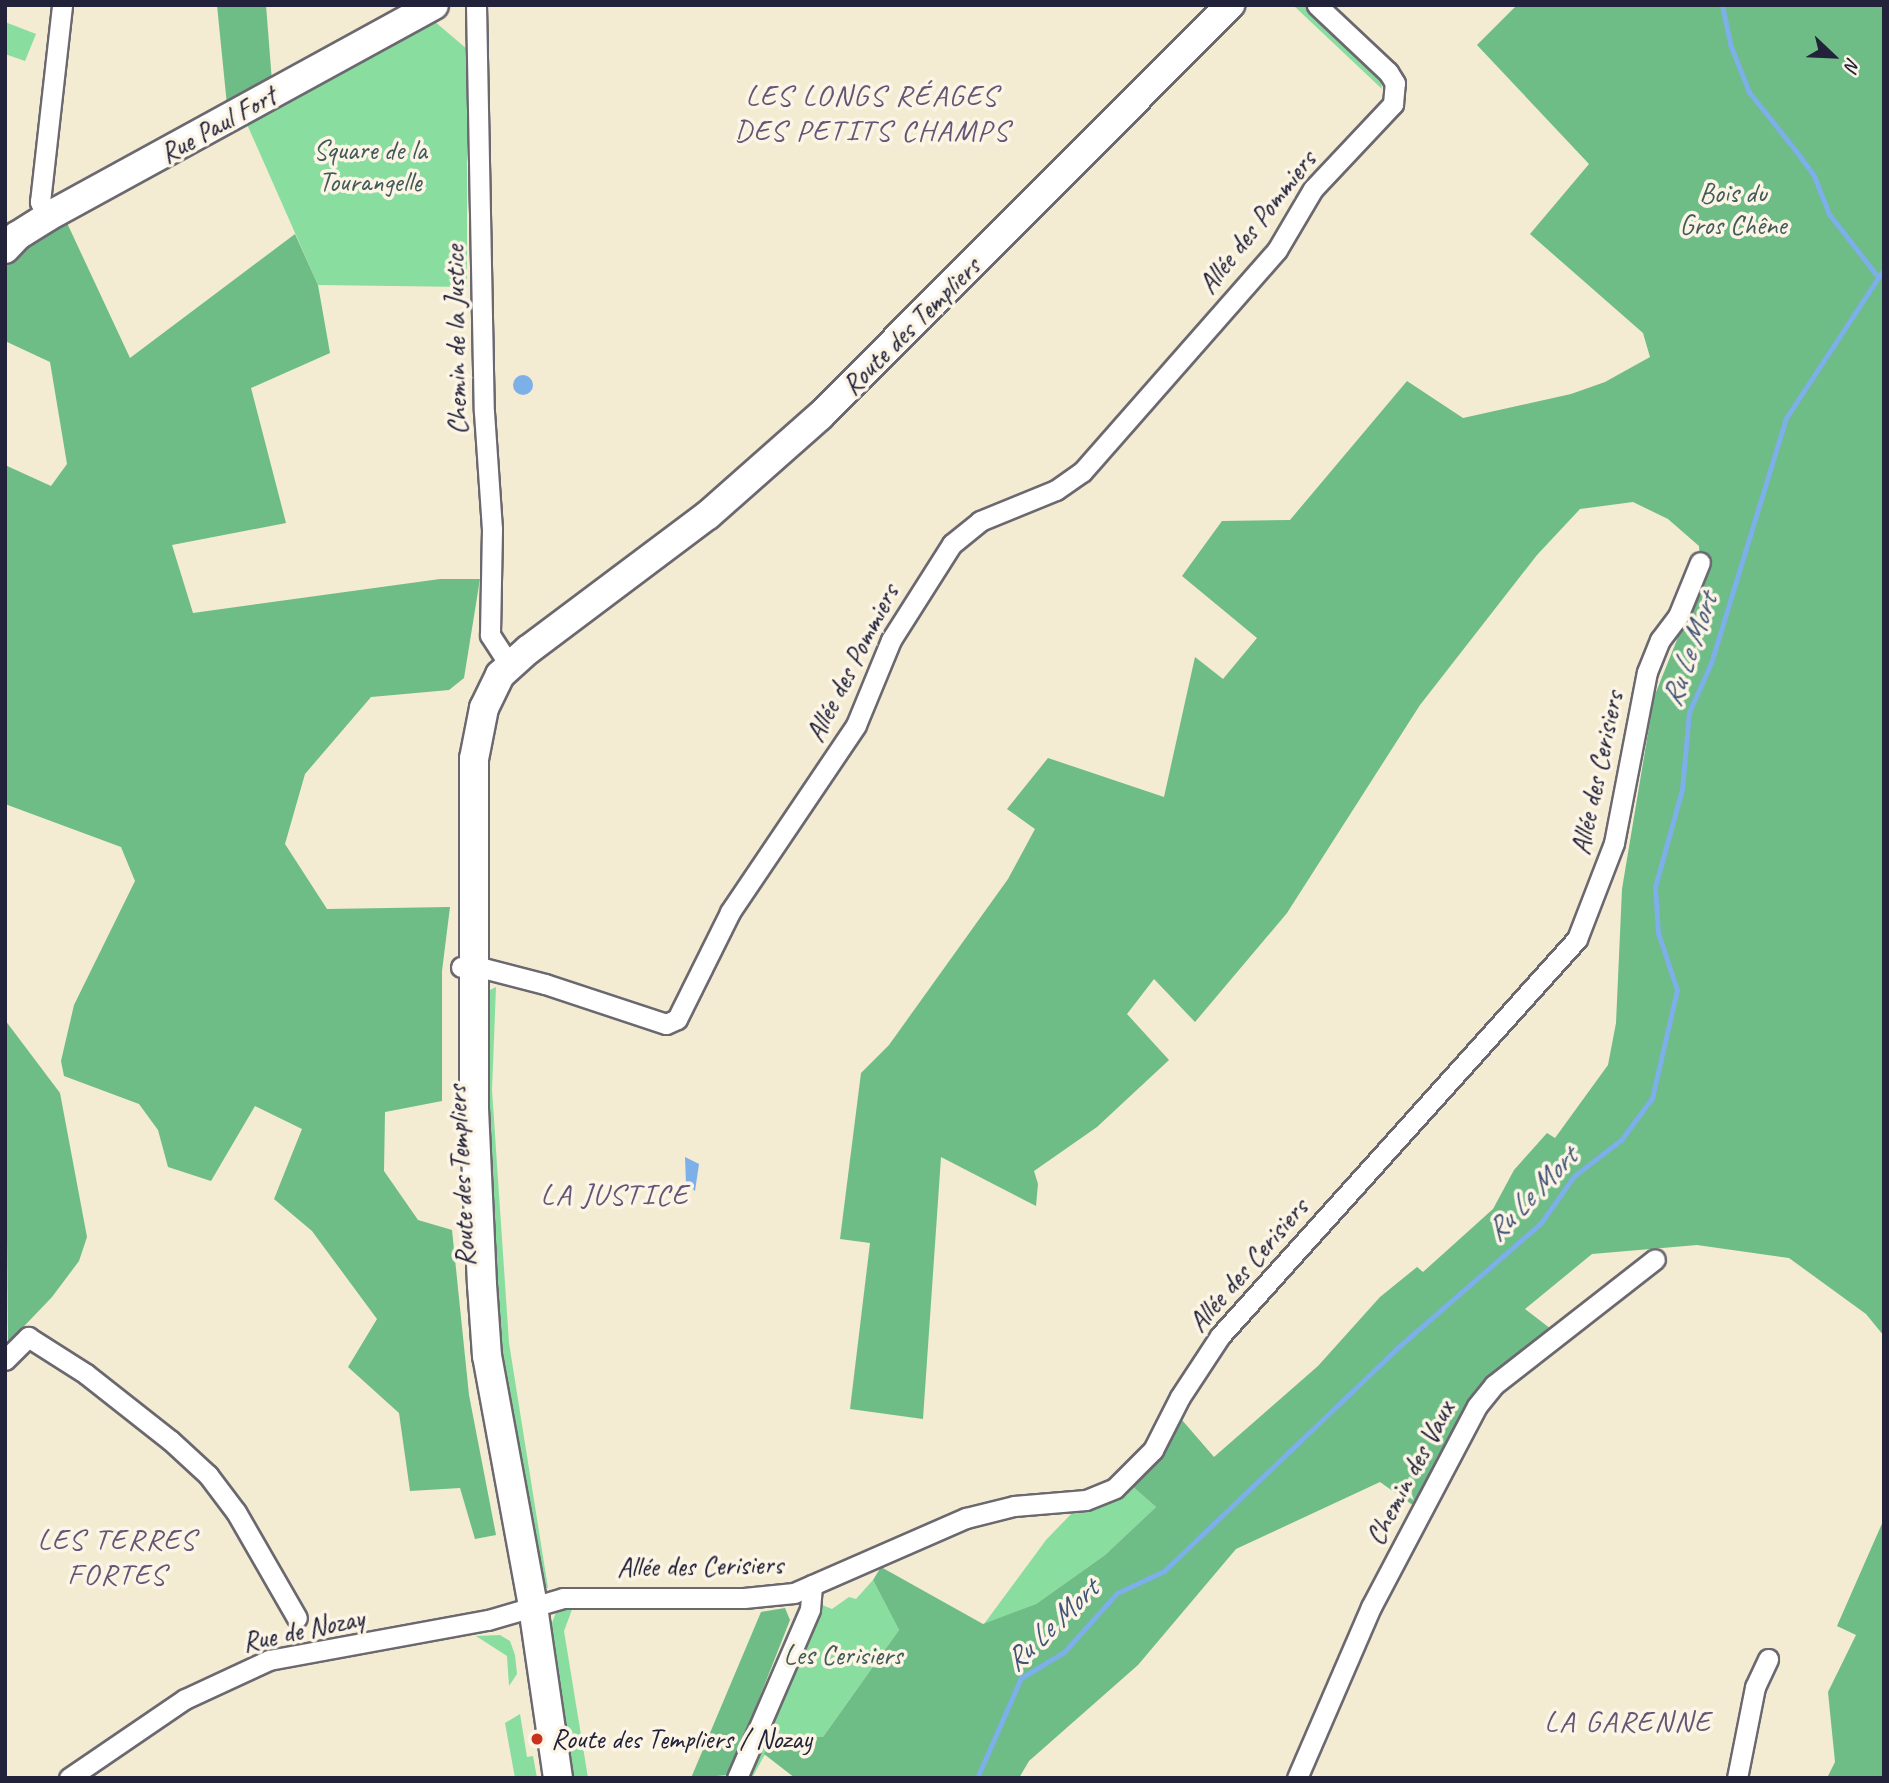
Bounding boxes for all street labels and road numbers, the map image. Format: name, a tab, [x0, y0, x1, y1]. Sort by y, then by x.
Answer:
street label: Rue Paul Fort	[154, 79, 282, 171]
street label: Allée des Pommiers	[1190, 143, 1324, 301]
street label: Chemin de la Justice	[438, 245, 474, 435]
street label: Route des Templiers	[835, 250, 987, 402]
street label: Allée des Pommiers	[798, 578, 906, 748]
street label: Allée des Cerisiers	[1563, 688, 1631, 858]
street label: Route des Templiers	[439, 1085, 483, 1267]
street label: Allée des Cerisiers	[1181, 1191, 1315, 1339]
street label: Chemin des Vaux	[1358, 1395, 1462, 1551]
street label: Allée des Cerisiers	[617, 1548, 783, 1584]
street label: Rue de Nozay	[239, 1601, 367, 1659]

